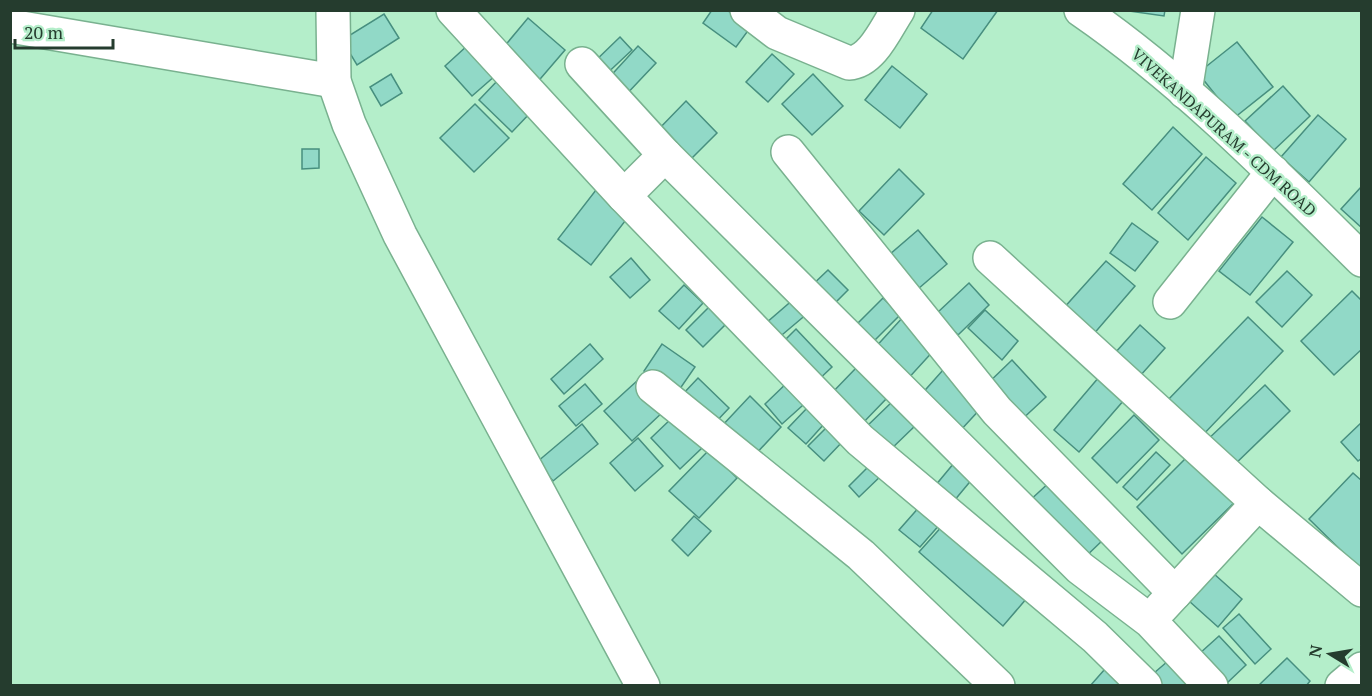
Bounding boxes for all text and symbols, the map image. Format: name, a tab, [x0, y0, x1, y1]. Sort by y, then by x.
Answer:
scale bar	[15, 12, 112, 50]
text: 20 m	[24, 20, 64, 44]
street label: VIVEKANDAPURAM - CDM ROAD	[1127, 43, 1321, 221]
north arrow	[1300, 624, 1360, 684]
text: N	[1303, 643, 1327, 659]

